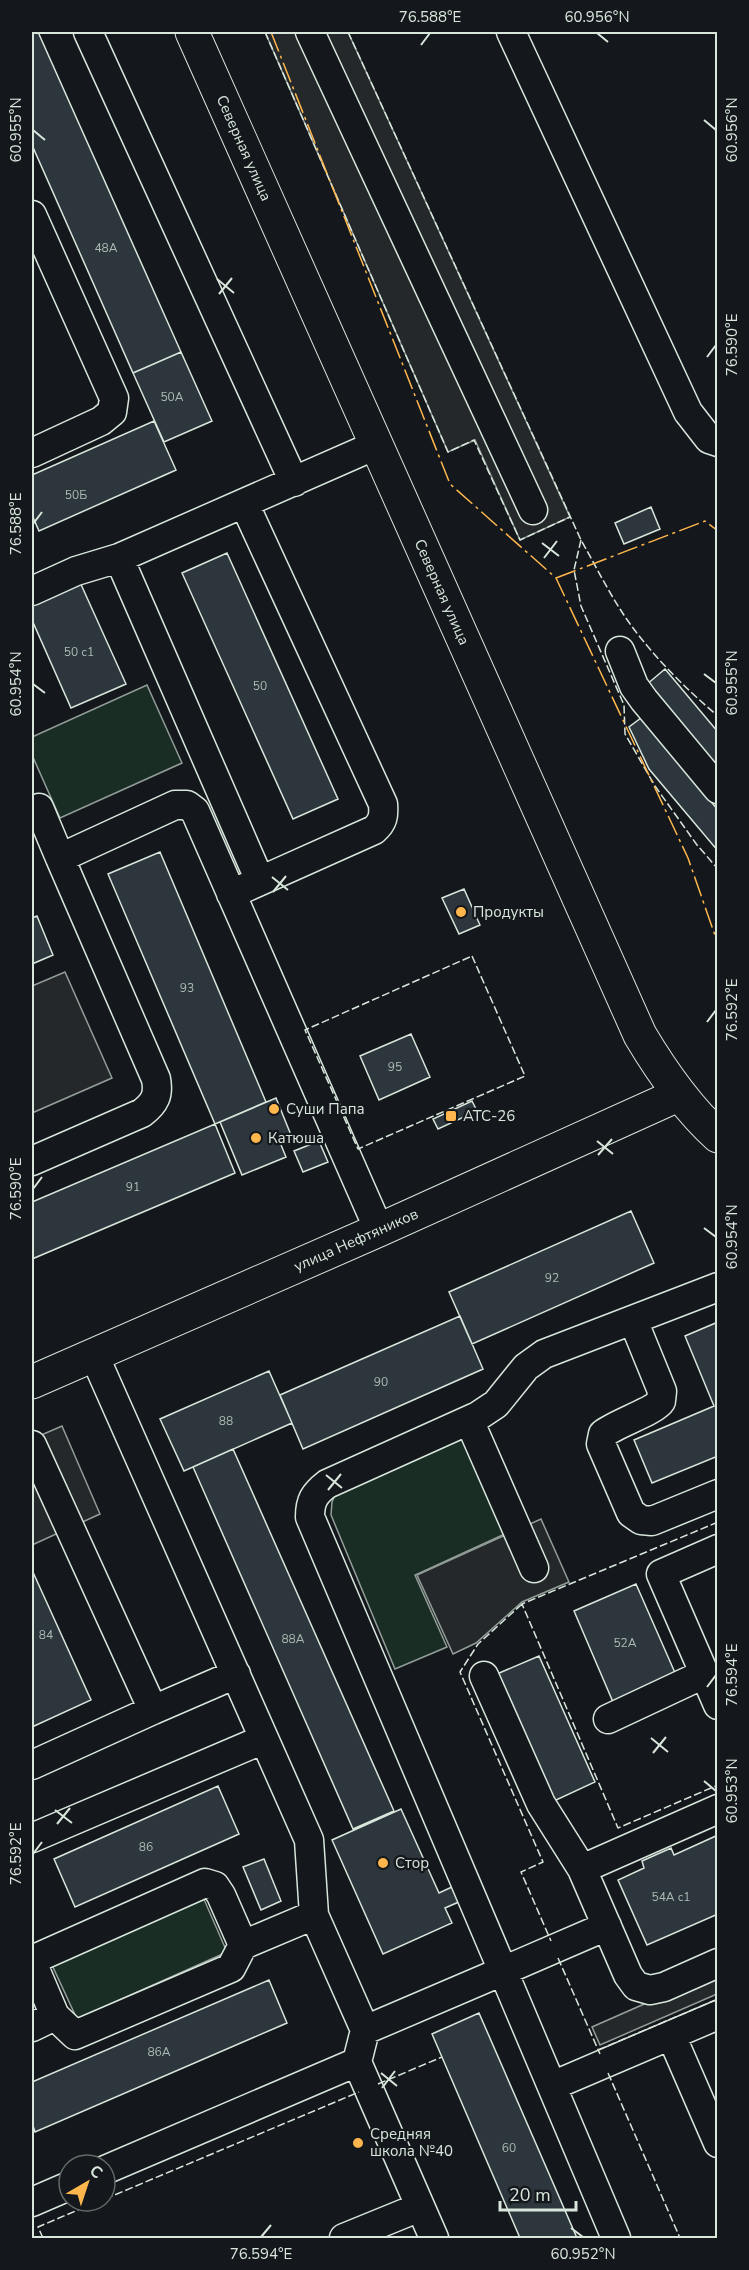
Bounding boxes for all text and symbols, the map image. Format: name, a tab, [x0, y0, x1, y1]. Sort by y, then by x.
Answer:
text: 76.588°E	[399, 7, 461, 27]
text: 60.956°N	[564, 7, 630, 27]
street label: Северная улица	[212, 92, 276, 204]
text: 60.955°N	[6, 97, 26, 163]
text: 60.956°N	[722, 97, 742, 163]
house number: 48А	[94, 240, 118, 256]
text: 76.590°E	[722, 314, 742, 376]
house number: 50А	[160, 389, 184, 405]
house number: 50Б	[65, 487, 87, 503]
text: 76.588°E	[6, 493, 26, 555]
street label: Северная улица	[410, 536, 474, 648]
house number: 50 с1	[64, 644, 94, 660]
text: 60.955°N	[722, 650, 742, 716]
text: 60.954°N	[6, 651, 26, 717]
house number: 50	[253, 678, 267, 694]
place label: Продукты	[473, 902, 544, 922]
marker: Продукты	[454, 905, 468, 919]
text: 76.592°E	[722, 979, 742, 1041]
house number: 93	[180, 980, 194, 996]
house number: 95	[388, 1059, 402, 1075]
place label: Суши Папа	[286, 1099, 365, 1119]
marker: Суши Папа	[267, 1102, 281, 1116]
place label: АТС-26	[463, 1106, 515, 1126]
marker: АТС-26	[444, 1109, 458, 1123]
place label: Катюша	[268, 1128, 324, 1148]
marker: Катюша	[249, 1131, 263, 1145]
text: 76.590°E	[6, 1158, 26, 1220]
house number: 91	[126, 1179, 140, 1195]
street label: улица Нефтяников	[291, 1204, 421, 1276]
text: 60.954°N	[722, 1204, 742, 1270]
house number: 92	[545, 1270, 559, 1286]
house number: 90	[374, 1374, 388, 1390]
house number: 88	[219, 1413, 233, 1429]
house number: 84	[39, 1627, 53, 1643]
house number: 88А	[281, 1631, 305, 1647]
house number: 52А	[613, 1635, 637, 1651]
text: 76.594°E	[722, 1644, 742, 1706]
text: 60.953°N	[722, 1758, 742, 1824]
text: 76.592°E	[6, 1823, 26, 1885]
house number: 86	[139, 1839, 153, 1855]
place label: Стор	[395, 1853, 429, 1873]
marker: Стор	[376, 1856, 390, 1870]
house number: 54А с1	[651, 1889, 691, 1905]
house number: 86А	[147, 2044, 171, 2060]
place label: Средняя школа №40	[370, 2124, 453, 2161]
marker: Средняя школа №40	[351, 2136, 365, 2150]
house number: 60	[502, 2140, 516, 2156]
north arrow	[57, 2153, 117, 2213]
text: С	[85, 2160, 107, 2184]
scale bar	[500, 2174, 576, 2212]
text: 20 m	[509, 2183, 551, 2207]
text: 76.594°E	[230, 2244, 292, 2264]
text: 60.952°N	[550, 2244, 616, 2264]

